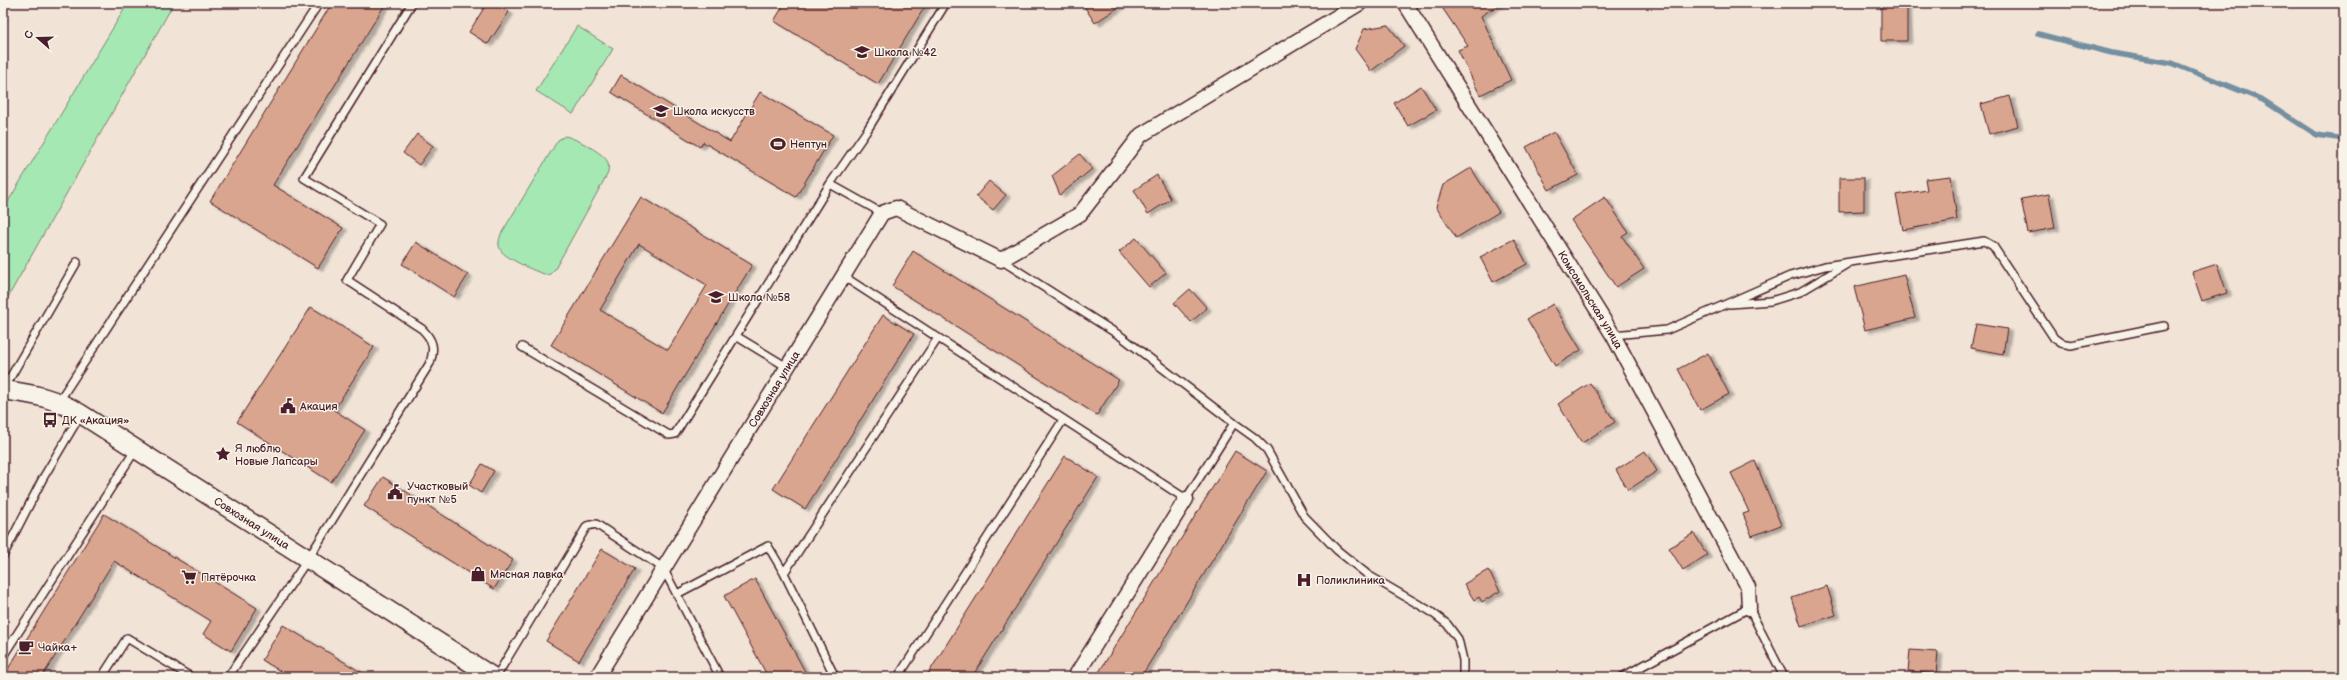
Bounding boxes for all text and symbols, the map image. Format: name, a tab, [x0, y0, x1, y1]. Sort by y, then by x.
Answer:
north arrow	[18, 18, 58, 58]
text: С	[22, 29, 37, 41]
school or university icon: Школа №42	[853, 43, 871, 61]
place label: Школа №42	[874, 46, 937, 59]
school or university icon: Школа искусств	[652, 102, 670, 120]
place label: Школа искусств	[673, 105, 755, 118]
sports icon: Нептун	[769, 135, 787, 153]
place label: Нептун	[790, 138, 827, 151]
street label: Комсомольская улица	[1555, 248, 1626, 351]
school or university icon: Школа №58	[707, 288, 725, 306]
place label: Школа №58	[728, 291, 790, 304]
street label: Совхозная улица	[746, 348, 802, 429]
public building icon: Акация	[279, 397, 297, 415]
place label: Акация	[299, 400, 338, 413]
bus stop icon: ДК «Акация»	[41, 411, 59, 429]
place label: ДК «Акация»	[62, 414, 129, 427]
place label: Я люблю Новые Лапсары	[235, 442, 318, 468]
place icon: Я люблю Новые Лапсары	[214, 445, 232, 463]
place label: Участковый пункт №5	[407, 480, 468, 506]
public building icon: Участковый пункт №5	[386, 483, 404, 501]
street label: Совхозная улица	[212, 494, 292, 552]
shop icon: Мясная лавка	[469, 565, 487, 583]
supermarket icon: Пятёрочка	[180, 568, 198, 586]
place label: Мясная лавка	[490, 568, 564, 581]
place label: Пятёрочка	[201, 571, 257, 584]
hospital icon: Поликлиника	[1295, 571, 1313, 589]
place label: Поликлиника	[1316, 574, 1386, 587]
cafe icon: Чайка+	[17, 638, 35, 656]
place label: Чайка+	[38, 641, 78, 654]

